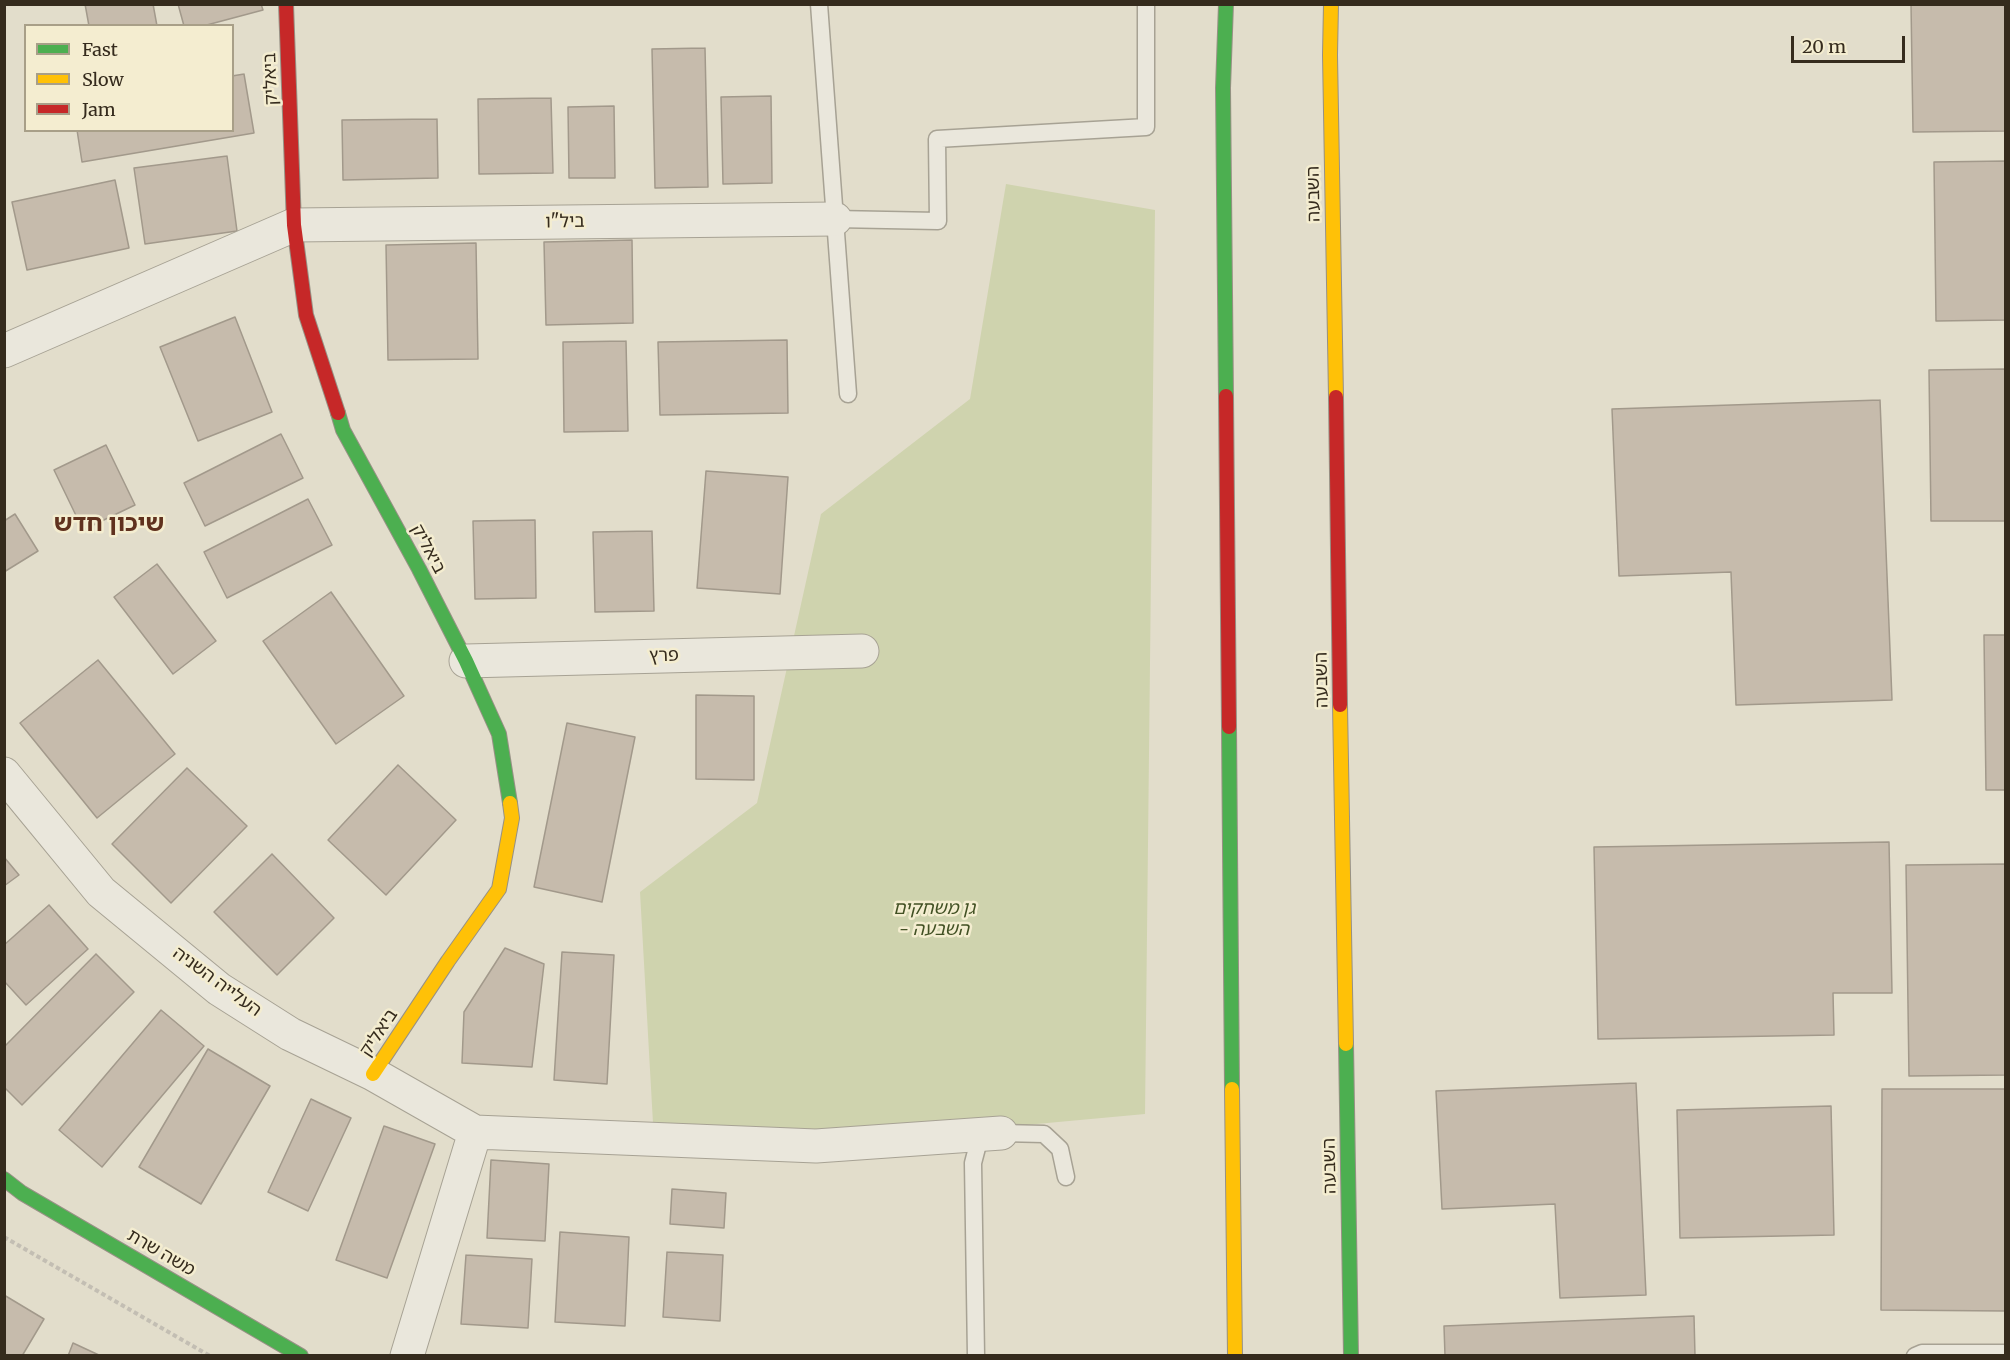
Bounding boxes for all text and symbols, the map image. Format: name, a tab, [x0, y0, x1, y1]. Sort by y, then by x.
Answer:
legend	[24, 24, 234, 132]
scale bar	[1794, 24, 1908, 62]
text: 20 m	[1802, 35, 1846, 58]
text: Fast	[82, 38, 118, 61]
street label: ביאליק	[259, 52, 283, 106]
text: Slow	[82, 68, 124, 91]
text: Jam	[82, 98, 116, 121]
street label: השבעה	[1303, 166, 1325, 222]
street label: ביל"ו	[545, 211, 585, 233]
district label: שיכון חדש	[54, 510, 164, 538]
street label: ביאליק	[406, 521, 450, 577]
street label: פרץ	[649, 645, 679, 667]
street label: השבעה	[1311, 652, 1333, 708]
park label: גן משחקים - השבעה	[893, 898, 975, 940]
street label: העלייה השניה	[168, 943, 266, 1021]
street label: ביאליק	[355, 1005, 403, 1061]
street label: השבעה	[1319, 1138, 1341, 1194]
street label: משה שרת	[123, 1225, 199, 1281]

